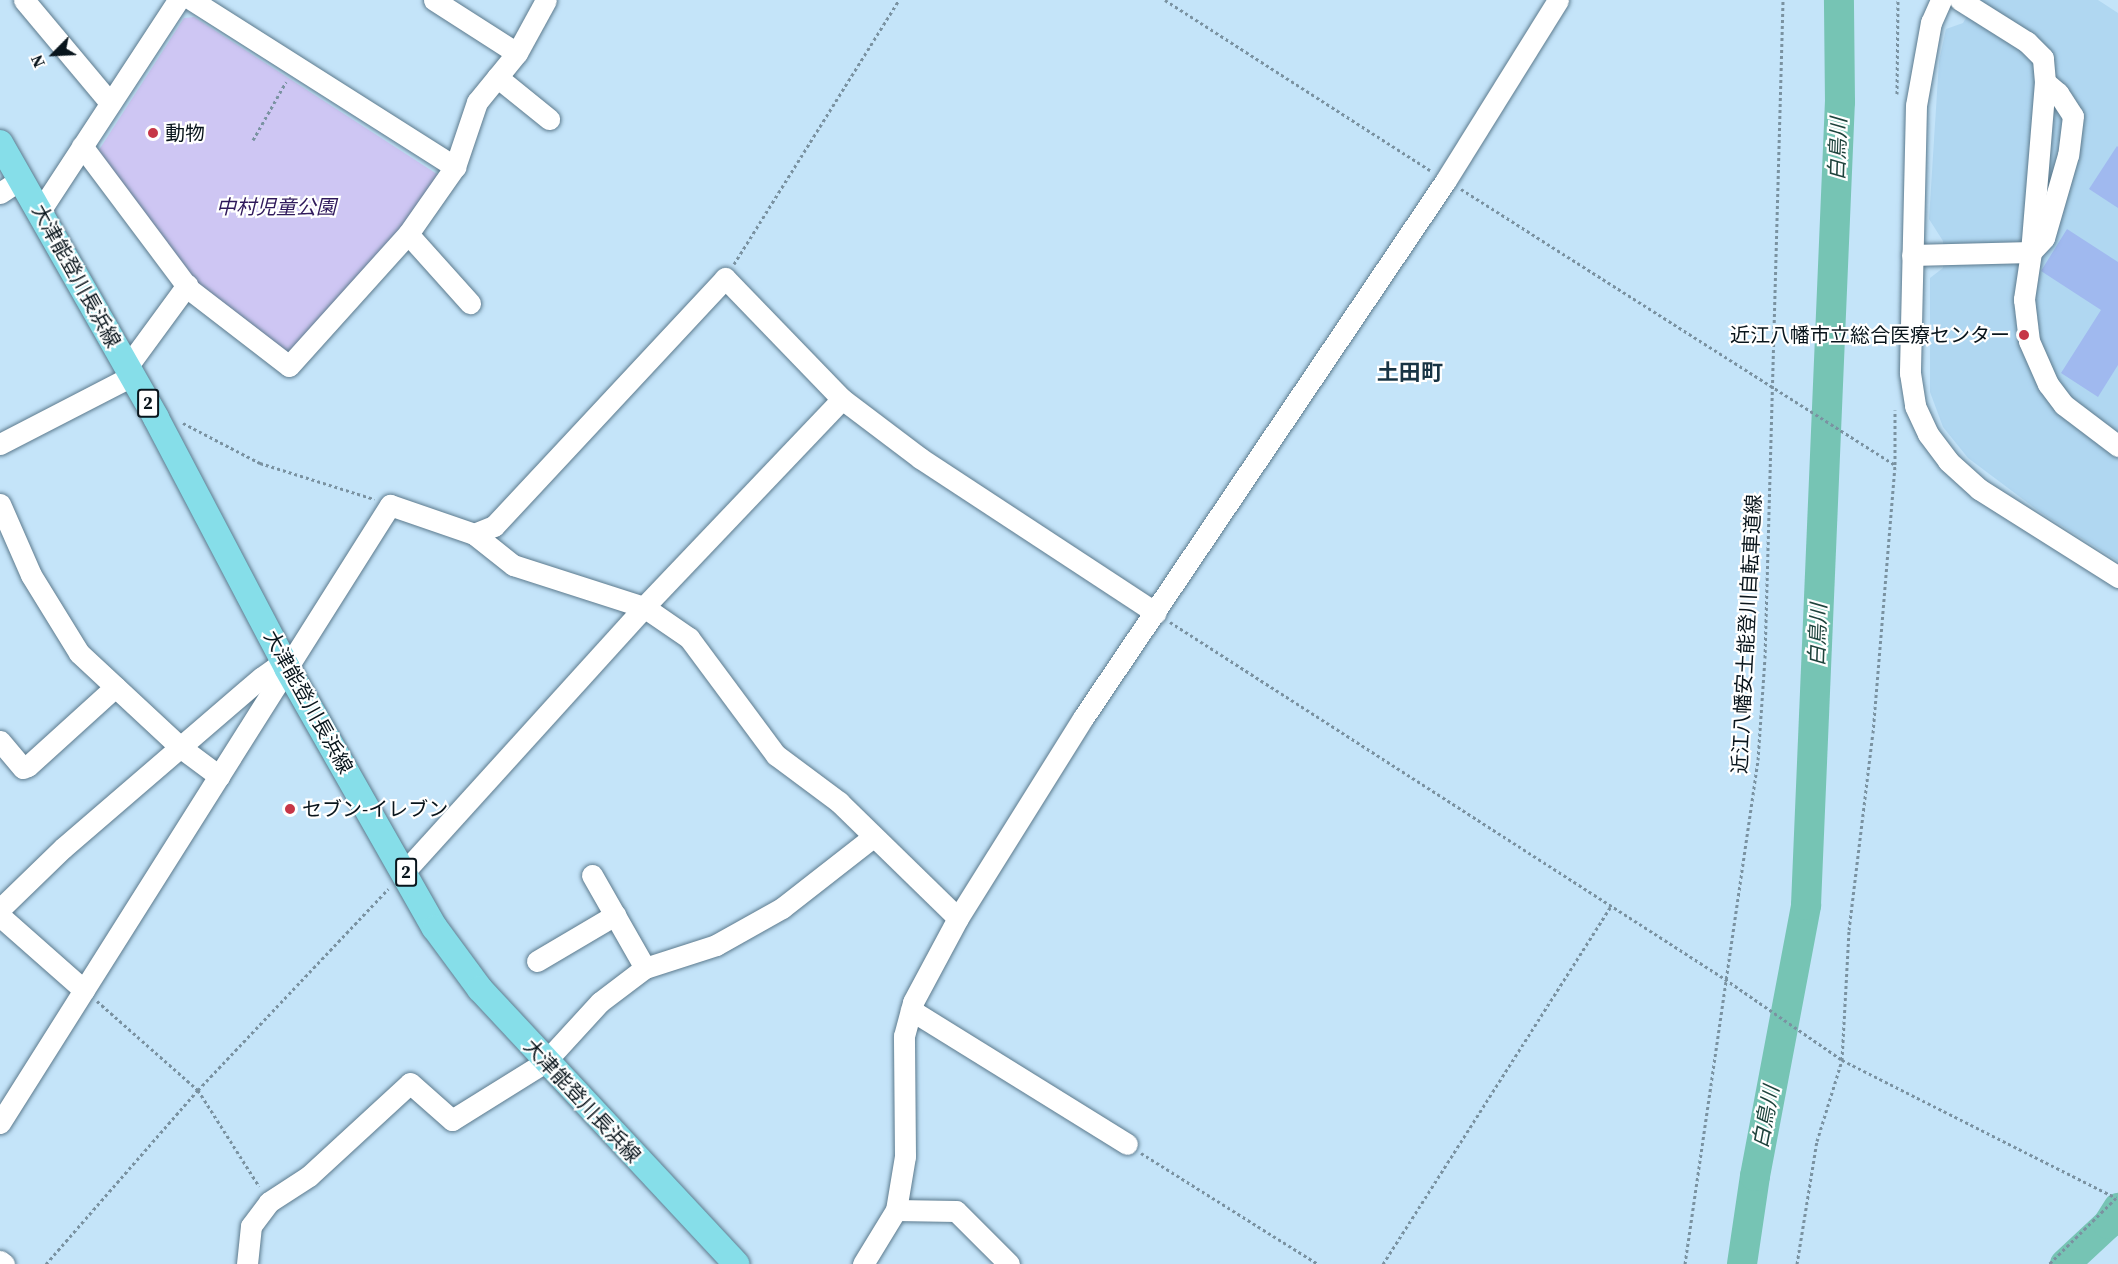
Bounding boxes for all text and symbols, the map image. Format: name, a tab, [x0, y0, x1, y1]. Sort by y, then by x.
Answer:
north arrow	[24, 24, 84, 84]
text: N	[25, 52, 50, 71]
water label: 白鳥川	[1824, 117, 1852, 181]
place label: 動物	[165, 121, 205, 145]
marker: 動物	[146, 126, 160, 140]
park label: 中村児童公園	[216, 195, 336, 219]
street label: 大津能登川長浜線	[27, 200, 125, 352]
place label: 近江八幡市立総合医療センター	[1730, 323, 2010, 347]
marker: 近江八幡市立総合医療センター	[2015, 326, 2033, 344]
district label: 土田町	[1377, 360, 1443, 386]
road number: 2	[136, 388, 160, 418]
street label: 近江八幡安土能登川自転車道線	[1728, 494, 1766, 774]
water label: 白鳥川	[1804, 603, 1832, 667]
street label: 大津能登川長浜線	[259, 626, 357, 778]
place label: セブン-イレブン	[302, 797, 448, 821]
marker: セブン-イレブン	[283, 802, 297, 816]
road number: 2	[394, 857, 418, 887]
street label: 大津能登川長浜線	[519, 1034, 645, 1168]
water label: 白鳥川	[1748, 1084, 1784, 1150]

